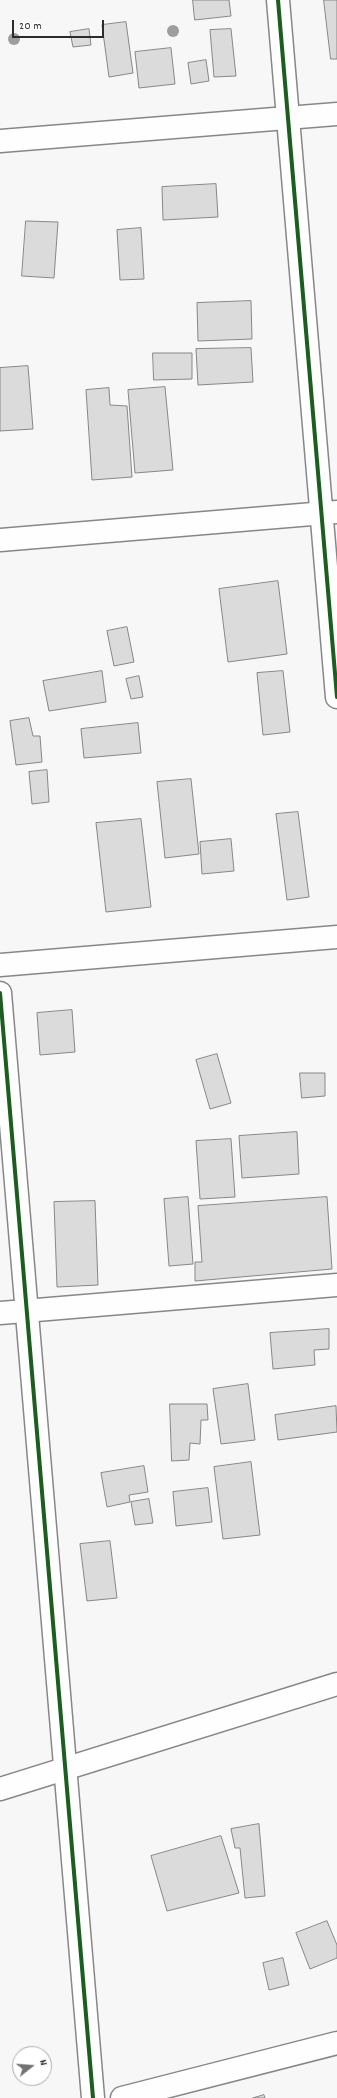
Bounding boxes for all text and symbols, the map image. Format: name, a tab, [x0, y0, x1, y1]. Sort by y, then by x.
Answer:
scale bar	[14, 12, 106, 38]
text: 20 m	[19, 18, 42, 35]
north arrow	[12, 2046, 52, 2086]
text: N	[34, 2058, 51, 2068]

